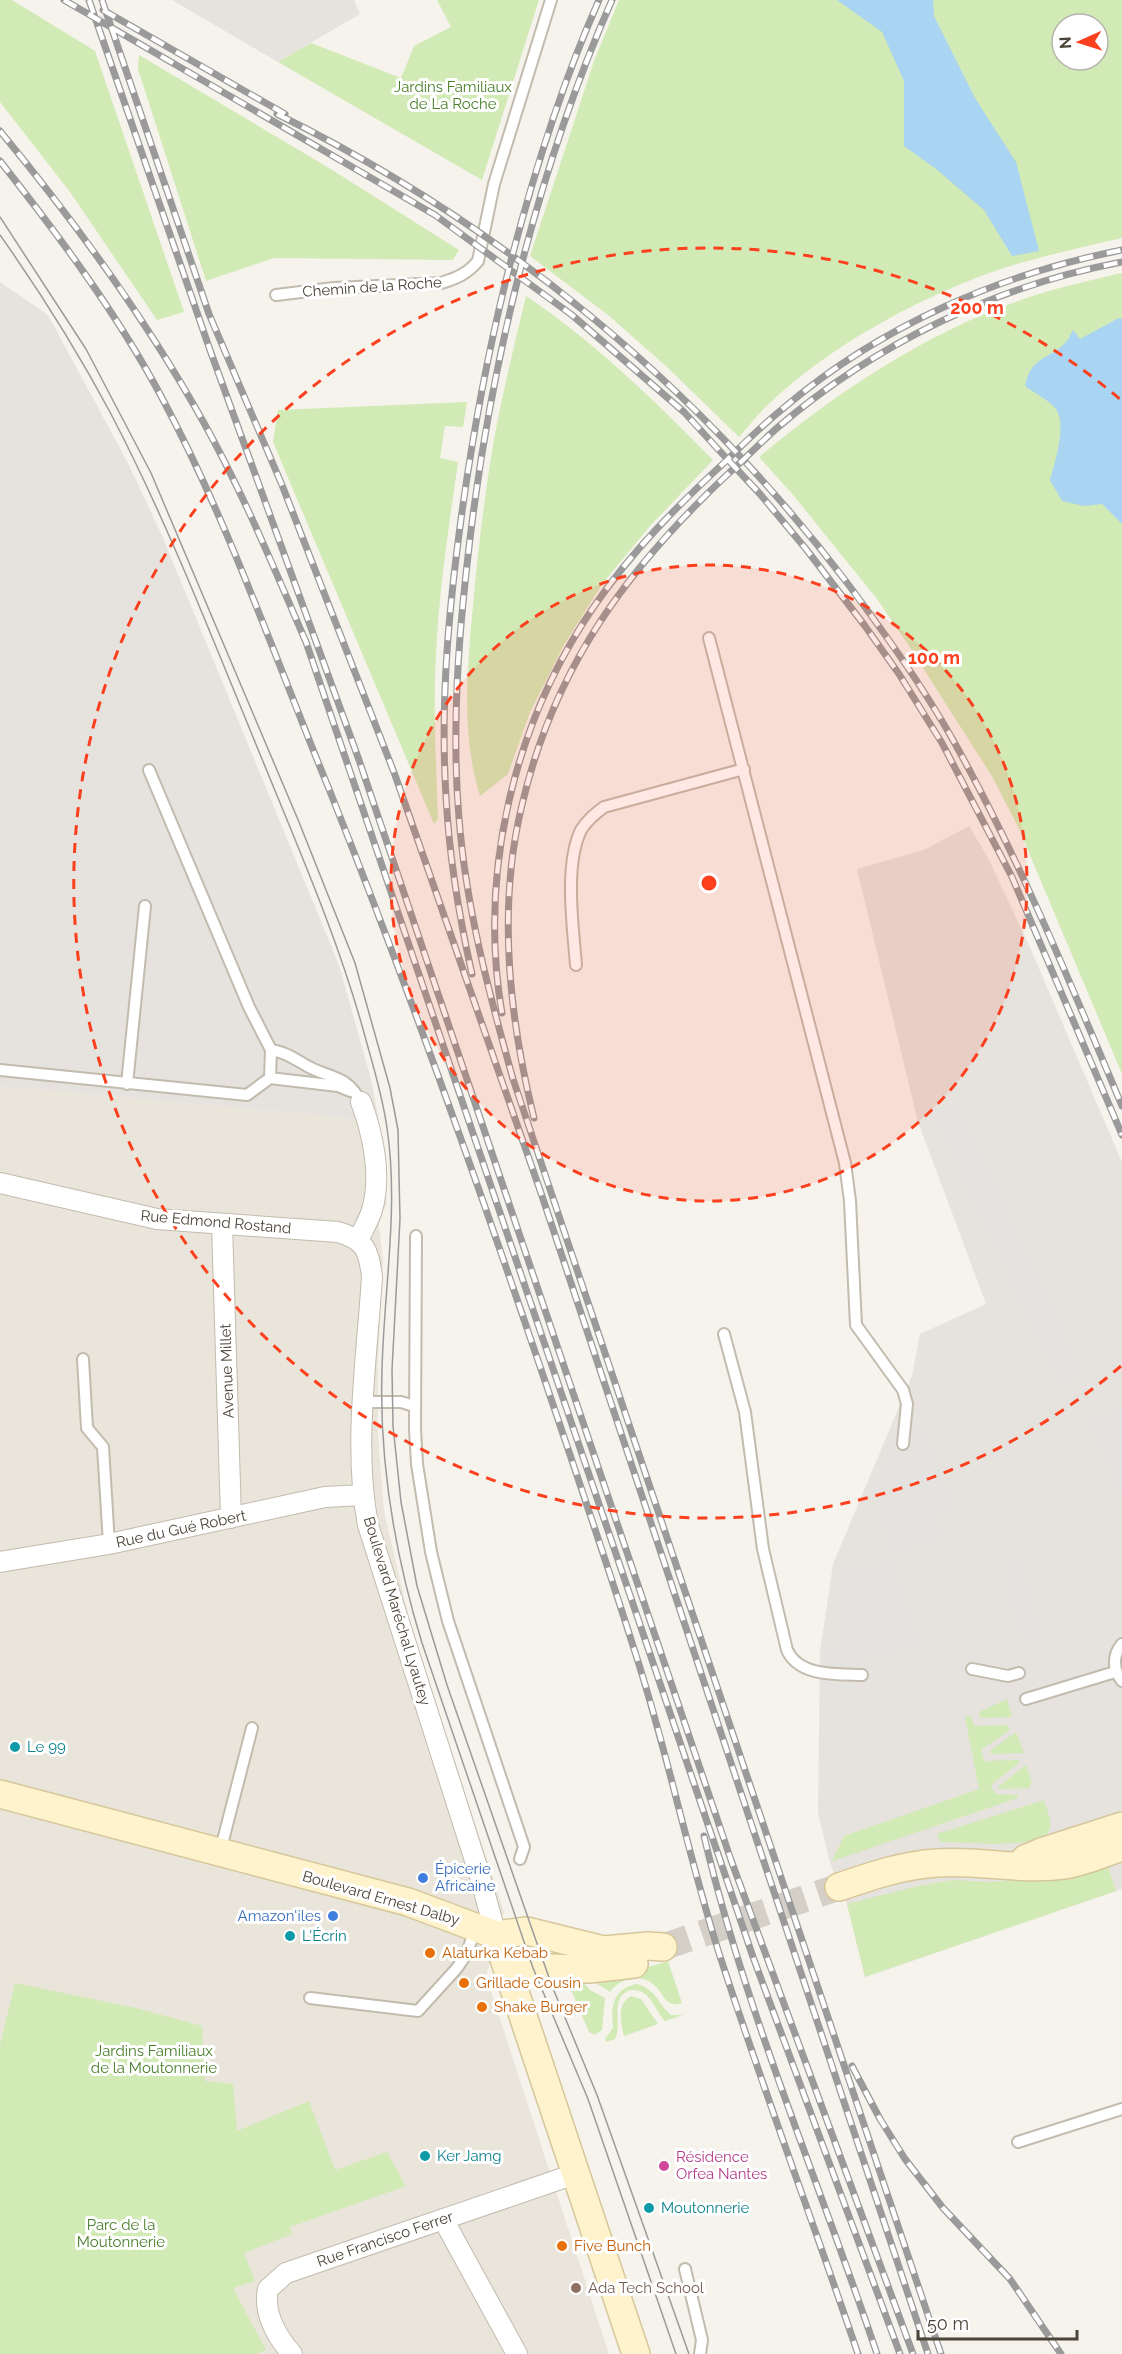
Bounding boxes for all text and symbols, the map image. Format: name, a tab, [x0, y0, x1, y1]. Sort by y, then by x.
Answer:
north arrow	[1050, 12, 1110, 72]
text: N	[1056, 36, 1075, 49]
park label: Jardins Familiaux de La Roche	[394, 78, 512, 113]
street label: Chemin de la Roche	[302, 273, 443, 301]
text: 200 m	[950, 297, 1004, 318]
text: 100 m	[908, 647, 960, 668]
centre of rings	[699, 873, 719, 893]
street label: Rue Edmond Rostand	[140, 1206, 292, 1238]
street label: Avenue Millet	[216, 1323, 238, 1419]
street label: Rue du Gué Robert	[114, 1506, 248, 1552]
street label: Boulevard Maréchal Lyautey	[360, 1514, 434, 1708]
place label: Le 99	[27, 1738, 66, 1756]
marker: Le 99	[8, 1740, 22, 1754]
place label: Épicerie Africaine	[435, 1860, 496, 1895]
street label: Boulevard Ernest Dalby	[300, 1867, 462, 1929]
marker: Épicerie Africaine	[416, 1871, 430, 1885]
place label: Amazon'iles	[238, 1907, 321, 1925]
marker: Amazon'iles	[326, 1909, 340, 1923]
place label: L'Écrin	[302, 1927, 347, 1945]
marker: L'Écrin	[283, 1929, 297, 1943]
place label: Alaturka Kebab	[442, 1944, 548, 1962]
marker: Alaturka Kebab	[423, 1946, 437, 1960]
place label: Grillade Cousin	[476, 1974, 581, 1992]
marker: Grillade Cousin	[457, 1976, 471, 1990]
place label: Shake Burger	[494, 1998, 588, 2016]
marker: Shake Burger	[475, 2000, 489, 2014]
park label: Jardins Familiaux de la Moutonnerie	[91, 2042, 217, 2077]
place label: Ker Jamg	[437, 2147, 502, 2165]
place label: Résidence Orfea Nantes	[676, 2148, 767, 2183]
marker: Ker Jamg	[418, 2149, 432, 2163]
marker: Résidence Orfea Nantes	[657, 2159, 671, 2173]
place label: Moutonnerie	[661, 2199, 750, 2217]
marker: Moutonnerie	[642, 2201, 656, 2215]
street label: Rue Francisco Ferrer	[315, 2207, 456, 2271]
park label: Parc de la Moutonnerie	[77, 2216, 165, 2251]
place label: Five Bunch	[574, 2237, 651, 2255]
marker: Five Bunch	[555, 2239, 569, 2253]
place label: Ada Tech School	[588, 2279, 705, 2297]
marker: Ada Tech School	[569, 2281, 583, 2295]
scale bar	[918, 2303, 1077, 2341]
text: 50 m	[927, 2313, 969, 2334]

